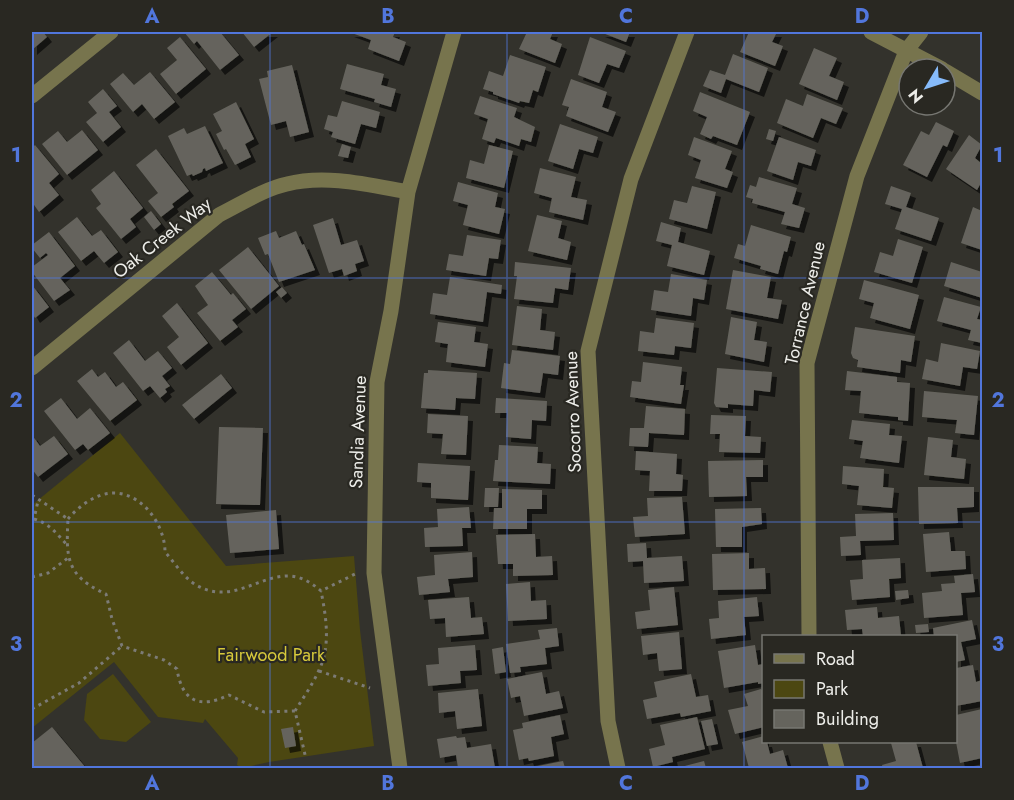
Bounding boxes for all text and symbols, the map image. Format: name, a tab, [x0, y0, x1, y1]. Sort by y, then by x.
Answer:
text: A	[144, 2, 160, 31]
text: B	[381, 2, 395, 31]
text: C	[619, 2, 633, 31]
text: D	[855, 2, 869, 31]
north arrow	[897, 57, 957, 117]
text: N	[903, 84, 929, 108]
text: 1	[11, 141, 21, 170]
text: 1	[993, 141, 1003, 170]
street label: Oak Creek Way	[107, 191, 217, 285]
street label: Torrance Avenue	[778, 239, 832, 367]
street label: Socorro Avenue	[558, 351, 588, 473]
street label: Sandia Avenue	[343, 375, 373, 489]
text: 2	[9, 386, 23, 415]
text: 2	[991, 386, 1005, 415]
text: 3	[10, 630, 22, 659]
text: 3	[992, 630, 1004, 659]
legend	[762, 635, 957, 743]
park label: Fairwood Park	[217, 642, 325, 668]
text: Road	[816, 646, 855, 672]
text: Park	[816, 676, 848, 702]
text: Building	[816, 706, 879, 732]
text: A	[144, 769, 160, 798]
text: B	[381, 769, 395, 798]
text: C	[619, 769, 633, 798]
text: D	[855, 769, 869, 798]

